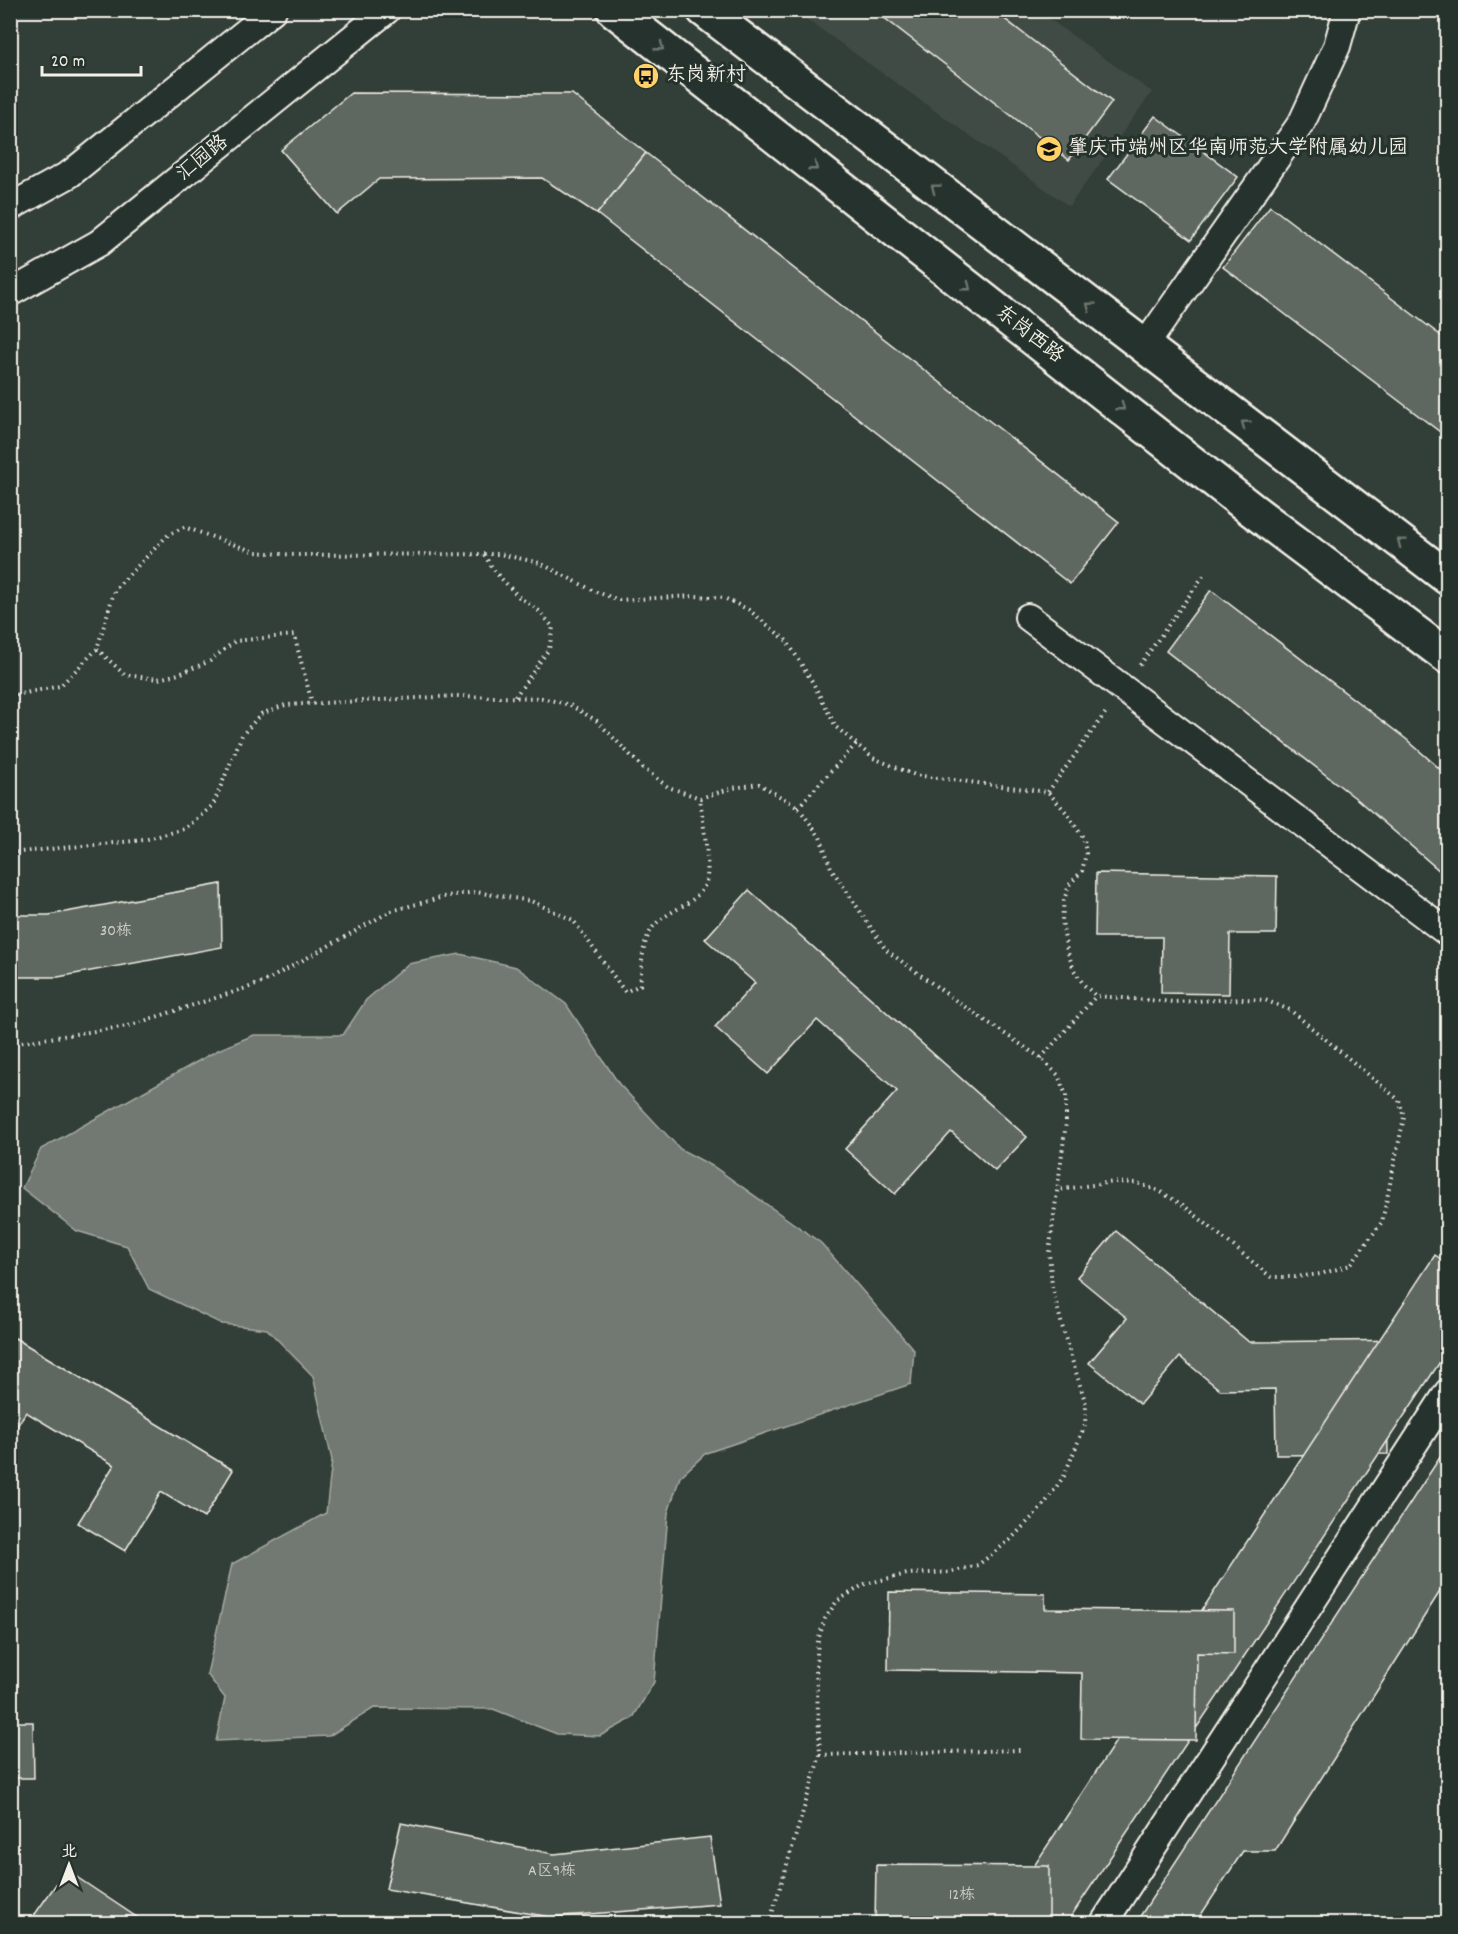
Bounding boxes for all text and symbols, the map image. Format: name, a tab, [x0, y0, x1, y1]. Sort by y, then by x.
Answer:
scale bar	[42, 39, 141, 77]
one-way arrow	[653, 39, 664, 50]
text: 20 m	[51, 50, 85, 75]
bus stop icon: 东岗新村	[631, 61, 661, 91]
place label: 东岗新村	[666, 62, 746, 90]
street label: 汇园路	[171, 129, 236, 189]
school or university icon: 肇庆市端州区华南师范大学附属幼儿园	[1034, 134, 1064, 164]
place label: 肇庆市端州区华南师范大学附属幼儿园	[1068, 135, 1408, 163]
one-way arrow	[807, 159, 818, 170]
one-way arrow	[931, 184, 942, 195]
one-way arrow	[960, 279, 971, 290]
street label: 东岗西路	[989, 299, 1070, 371]
one-way arrow	[1086, 303, 1097, 314]
one-way arrow	[1114, 400, 1125, 411]
one-way arrow	[1241, 421, 1252, 432]
one-way arrow	[1396, 539, 1407, 550]
house number: 30栋	[100, 920, 132, 943]
north arrow	[39, 1835, 99, 1895]
text: 北	[61, 1841, 77, 1864]
house number: A区9栋	[528, 1860, 576, 1883]
house number: 12栋	[949, 1884, 975, 1907]

